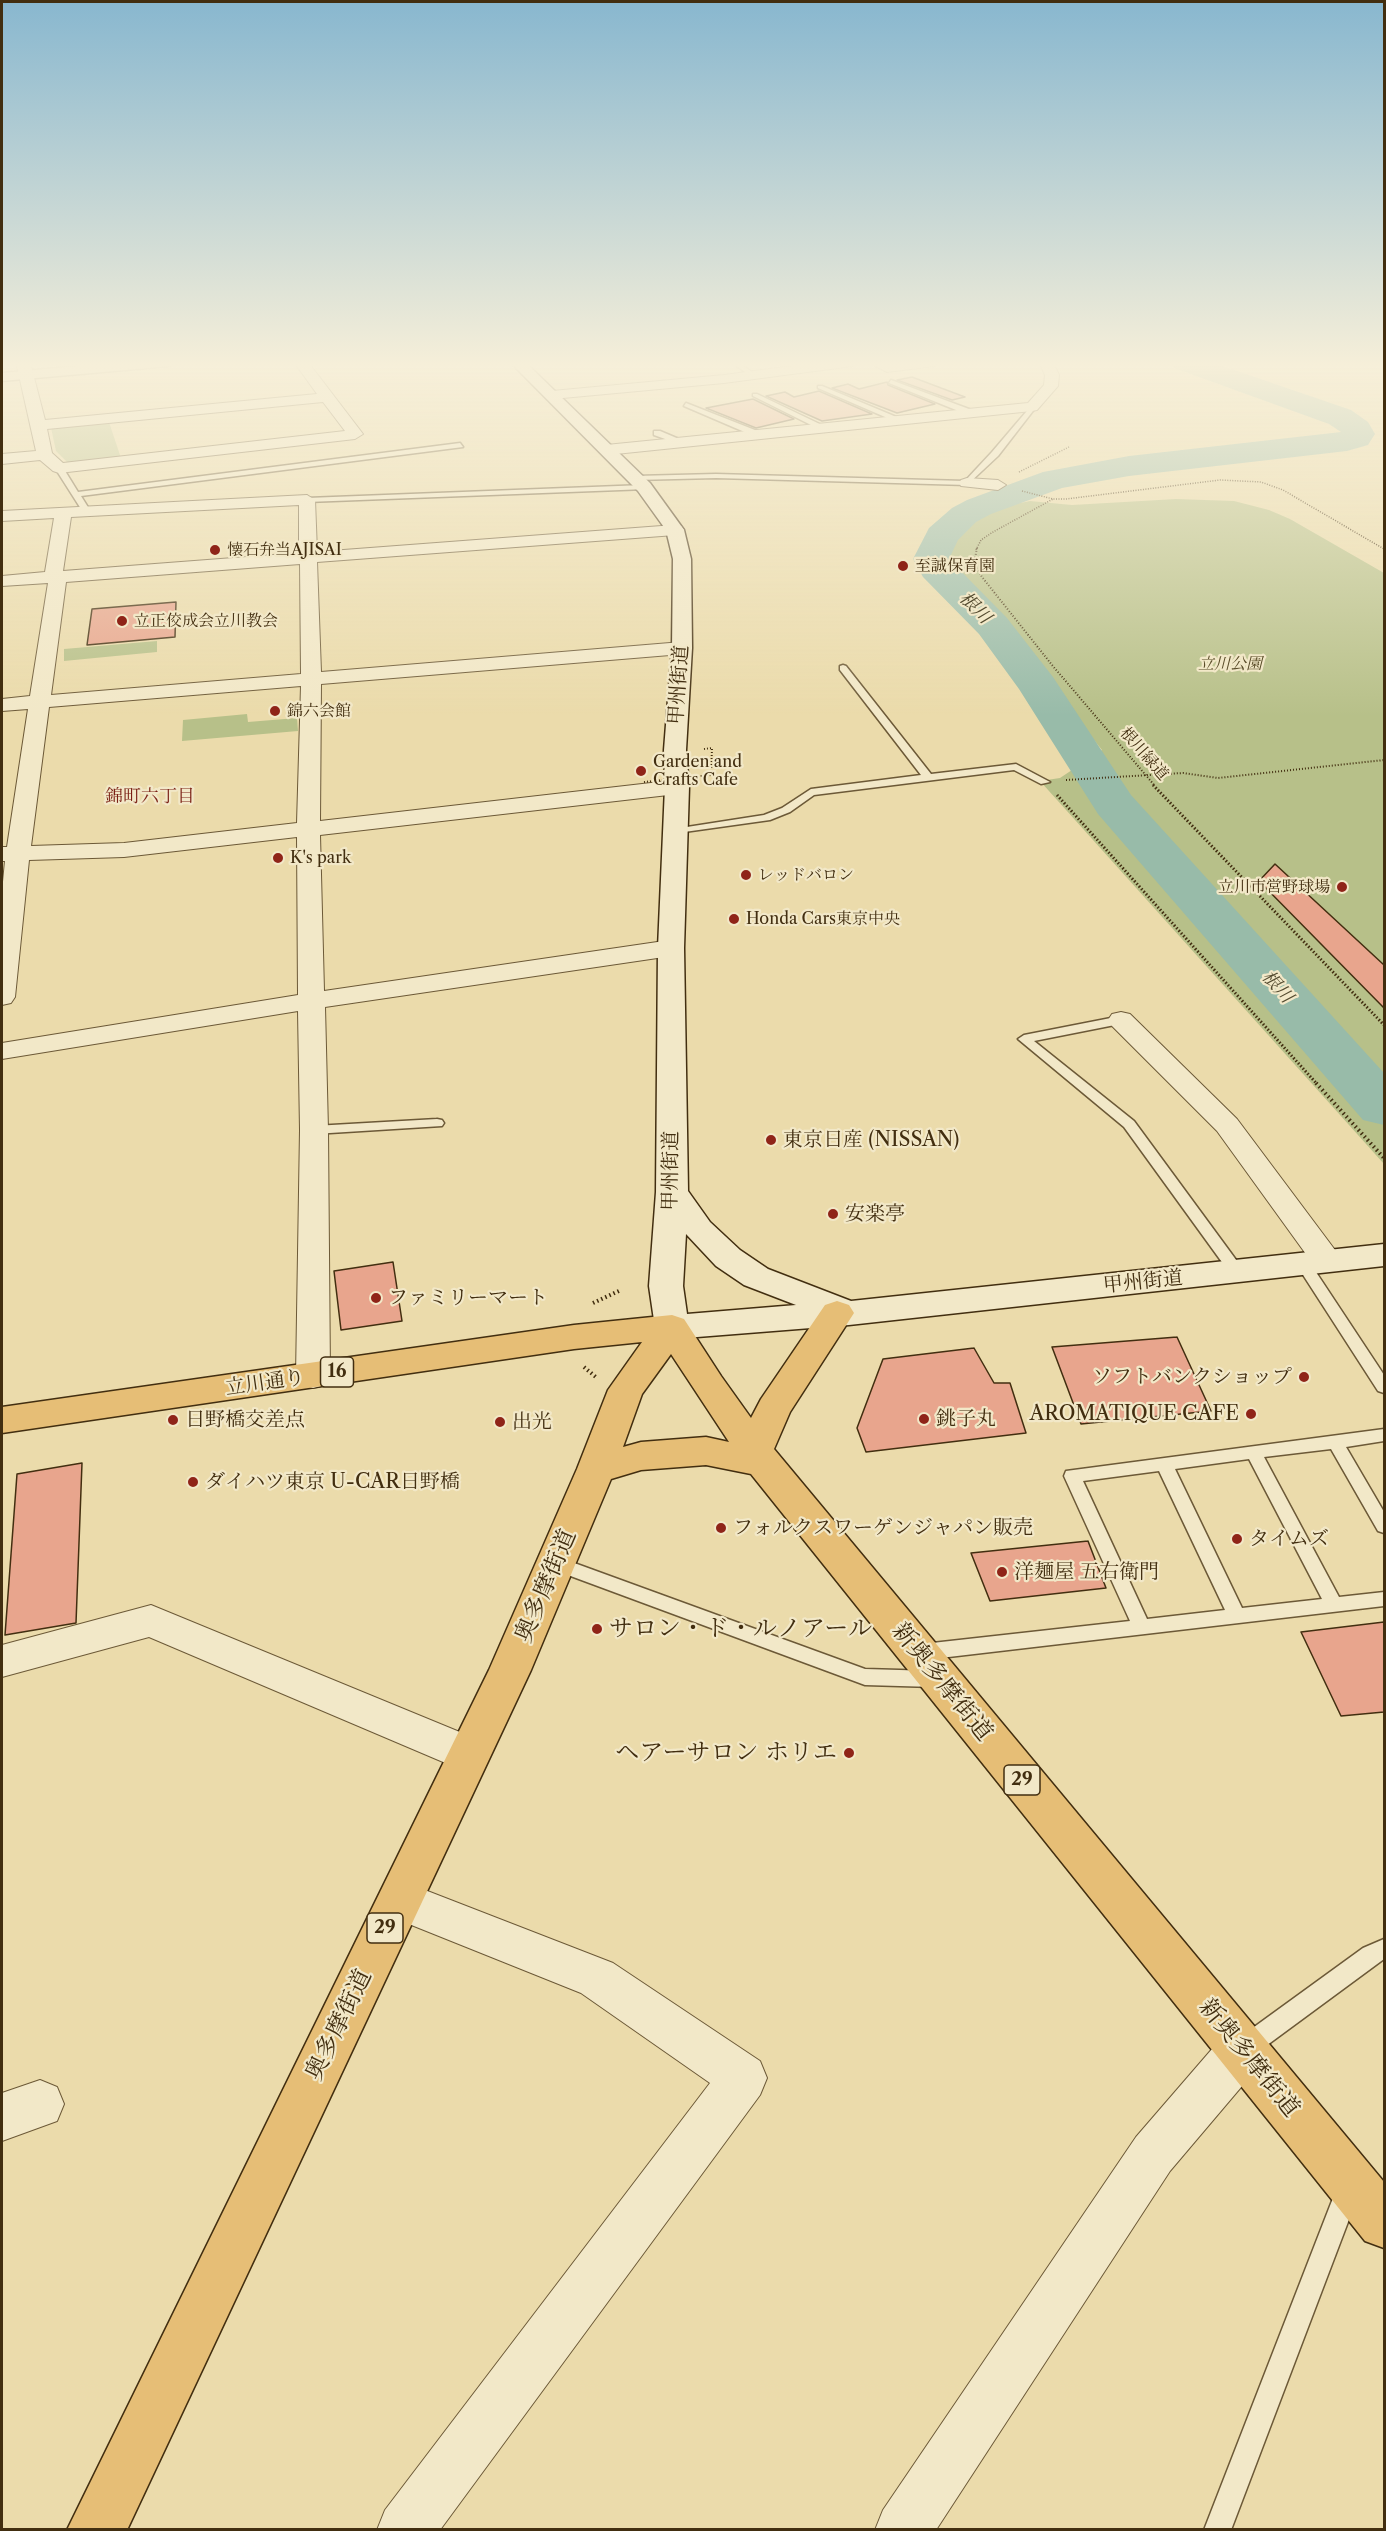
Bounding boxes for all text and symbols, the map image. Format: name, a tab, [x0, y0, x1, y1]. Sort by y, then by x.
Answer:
place label: 懐石弁当AJISAI	[227, 540, 342, 560]
marker: 懐石弁当AJISAI	[208, 543, 222, 557]
place label: 至誠保育園	[915, 556, 995, 576]
marker: 至誠保育園	[896, 559, 910, 573]
water label: 根川	[955, 588, 995, 628]
place label: 立正佼成会立川教会	[134, 611, 278, 631]
marker: 立正佼成会立川教会	[115, 614, 129, 628]
street label: 甲州街道	[664, 644, 694, 726]
park label: 立川公園	[1198, 654, 1262, 674]
place label: 錦六会館	[287, 701, 351, 721]
marker: 錦六会館	[268, 704, 282, 718]
street label: 根川緑道	[1116, 724, 1172, 784]
place label: Garden and Crafts Cafe	[653, 752, 742, 790]
marker: Garden and Crafts Cafe	[634, 764, 648, 778]
district label: 錦町六丁目	[105, 786, 195, 808]
place label: K's park	[290, 848, 351, 868]
marker: K's park	[271, 851, 285, 865]
place label: レッドバロン	[758, 865, 854, 885]
marker: レッドバロン	[739, 868, 753, 882]
place label: 立川市営野球場	[1218, 877, 1330, 897]
marker: 立川市営野球場	[1335, 880, 1349, 894]
place label: Honda Cars東京中央	[746, 909, 900, 929]
marker: Honda Cars東京中央	[727, 912, 741, 926]
water label: 根川	[1257, 966, 1297, 1008]
place label: 東京日産 (NISSAN)	[783, 1128, 959, 1152]
street label: 甲州街道	[658, 1131, 684, 1211]
marker: 東京日産 (NISSAN)	[764, 1133, 778, 1147]
place label: 安楽亭	[845, 1202, 905, 1226]
marker: 安楽亭	[826, 1207, 840, 1221]
street label: 甲州街道	[1102, 1266, 1184, 1298]
place label: ファミリーマート	[388, 1286, 548, 1310]
marker: ファミリーマート	[369, 1291, 383, 1305]
road number: 16	[320, 1357, 354, 1387]
place label: ソフトバンクショップ	[1092, 1365, 1292, 1389]
street label: 立川通り	[224, 1366, 306, 1400]
marker: ソフトバンクショップ	[1297, 1370, 1311, 1384]
place label: AROMATIQUE CAFE	[1030, 1402, 1239, 1426]
place label: 銚子丸	[936, 1407, 996, 1431]
marker: AROMATIQUE CAFE	[1244, 1407, 1258, 1421]
place label: 日野橋交差点	[185, 1408, 305, 1432]
place label: 出光	[512, 1410, 552, 1434]
marker: 銚子丸	[917, 1412, 931, 1426]
marker: 日野橋交差点	[166, 1413, 180, 1427]
marker: 出光	[493, 1415, 507, 1429]
place label: ダイハツ東京 U-CAR日野橋	[205, 1470, 460, 1494]
marker: ダイハツ東京 U-CAR日野橋	[186, 1475, 200, 1489]
place label: フォルクスワーゲンジャパン販売	[733, 1516, 1033, 1540]
marker: フォルクスワーゲンジャパン販売	[714, 1521, 728, 1535]
street label: 奥多摩街道	[509, 1525, 583, 1647]
place label: タイムズ	[1249, 1527, 1329, 1551]
marker: タイムズ	[1230, 1532, 1244, 1546]
place label: 洋麺屋 五右衛門	[1014, 1560, 1159, 1584]
marker: 洋麺屋 五右衛門	[995, 1565, 1009, 1579]
place label: サロン・ド・ルノアール	[609, 1615, 872, 1643]
street label: 新奥多摩街道	[885, 1617, 999, 1747]
marker: サロン・ド・ルノアール	[590, 1622, 604, 1636]
place label: ヘアーサロン ホリエ	[615, 1739, 837, 1767]
marker: ヘアーサロン ホリエ	[842, 1746, 856, 1760]
road number: 29	[1004, 1765, 1040, 1795]
road number: 29	[367, 1913, 403, 1943]
street label: 奥多摩街道	[300, 1965, 378, 2085]
street label: 新奥多摩街道	[1192, 1993, 1306, 2123]

